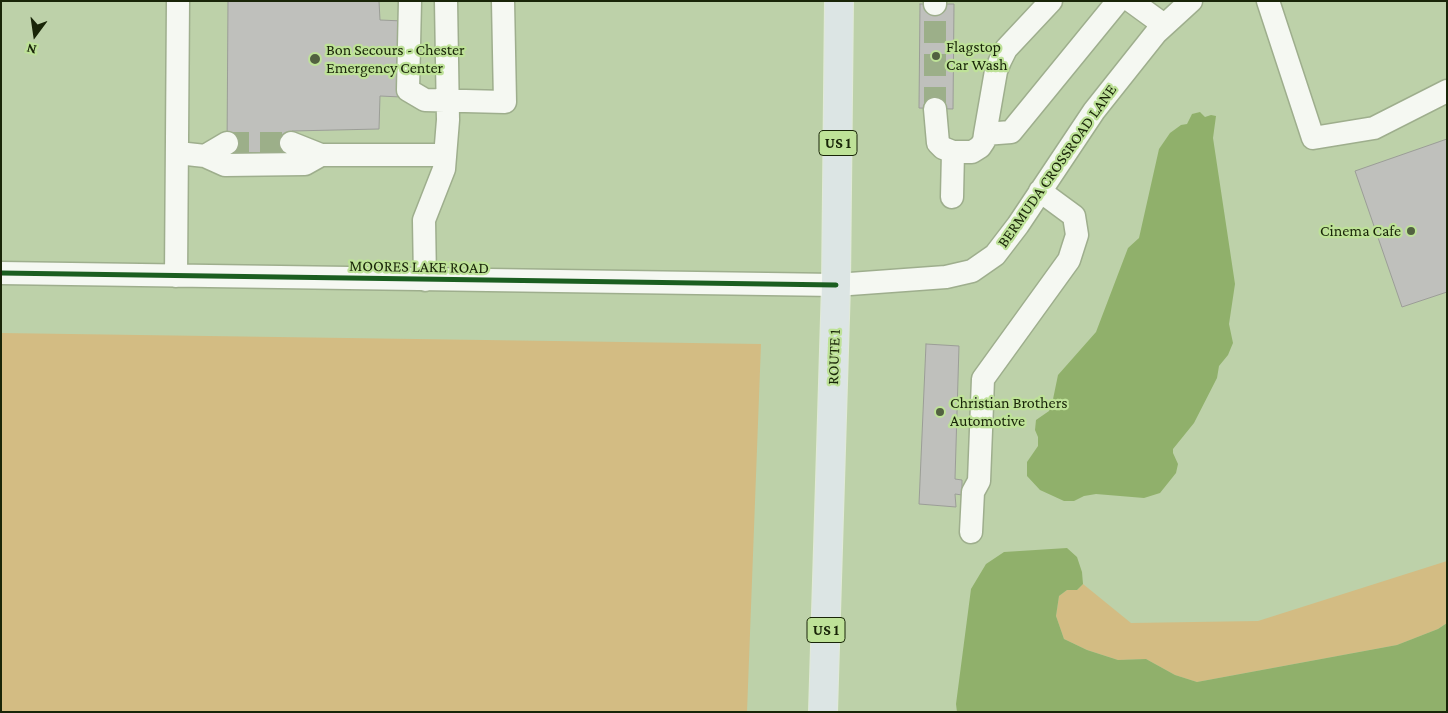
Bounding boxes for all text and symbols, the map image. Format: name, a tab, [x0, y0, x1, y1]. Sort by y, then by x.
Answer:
north arrow	[10, 10, 60, 60]
place label: Flagstop Car Wash	[946, 37, 1008, 75]
place label: Bon Secours - Chester Emergency Center	[326, 40, 465, 78]
text: N	[25, 41, 38, 58]
marker: Flagstop Car Wash	[930, 50, 942, 62]
marker: Bon Secours - Chester Emergency Center	[308, 52, 322, 66]
street label: BERMUDA CROSSROAD LANE	[993, 81, 1121, 251]
road number: US 1	[819, 130, 857, 156]
place label: Cinema Cafe	[1320, 221, 1401, 241]
marker: Cinema Cafe	[1405, 225, 1417, 237]
street label: MOORES LAKE ROAD	[349, 256, 489, 278]
street label: ROUTE 1	[823, 329, 845, 385]
place label: Christian Brothers Automotive	[950, 393, 1067, 431]
marker: Christian Brothers Automotive	[934, 406, 946, 418]
road number: US 1	[807, 618, 845, 642]

